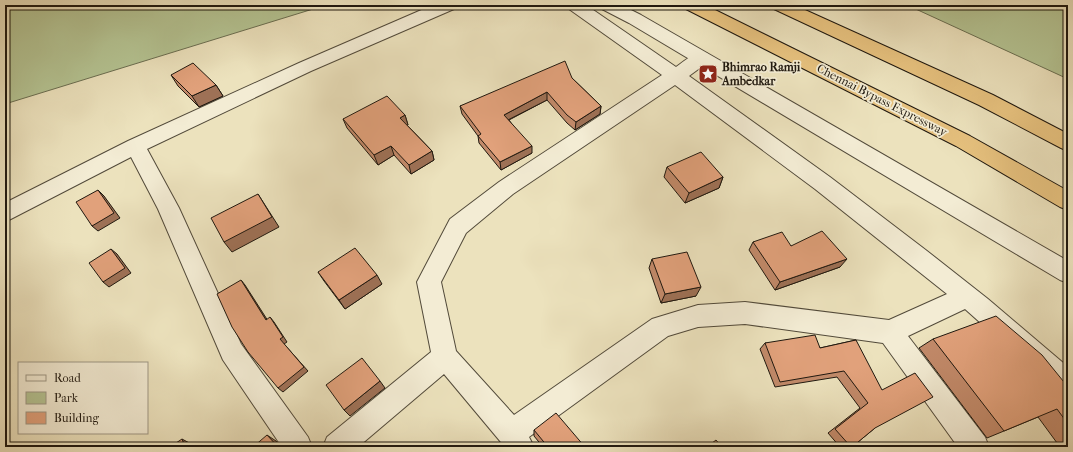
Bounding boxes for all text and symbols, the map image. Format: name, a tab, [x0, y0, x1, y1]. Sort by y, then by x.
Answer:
place label: Bhimrao Ramji Ambedkar	[721, 60, 801, 88]
street label: Chennai Bypass Expressway	[815, 61, 950, 139]
place icon: Bhimrao Ramji Ambedkar	[697, 63, 719, 85]
legend	[18, 362, 148, 434]
text: Road	[54, 371, 81, 385]
text: Park	[54, 391, 79, 405]
text: Building	[54, 411, 99, 425]

